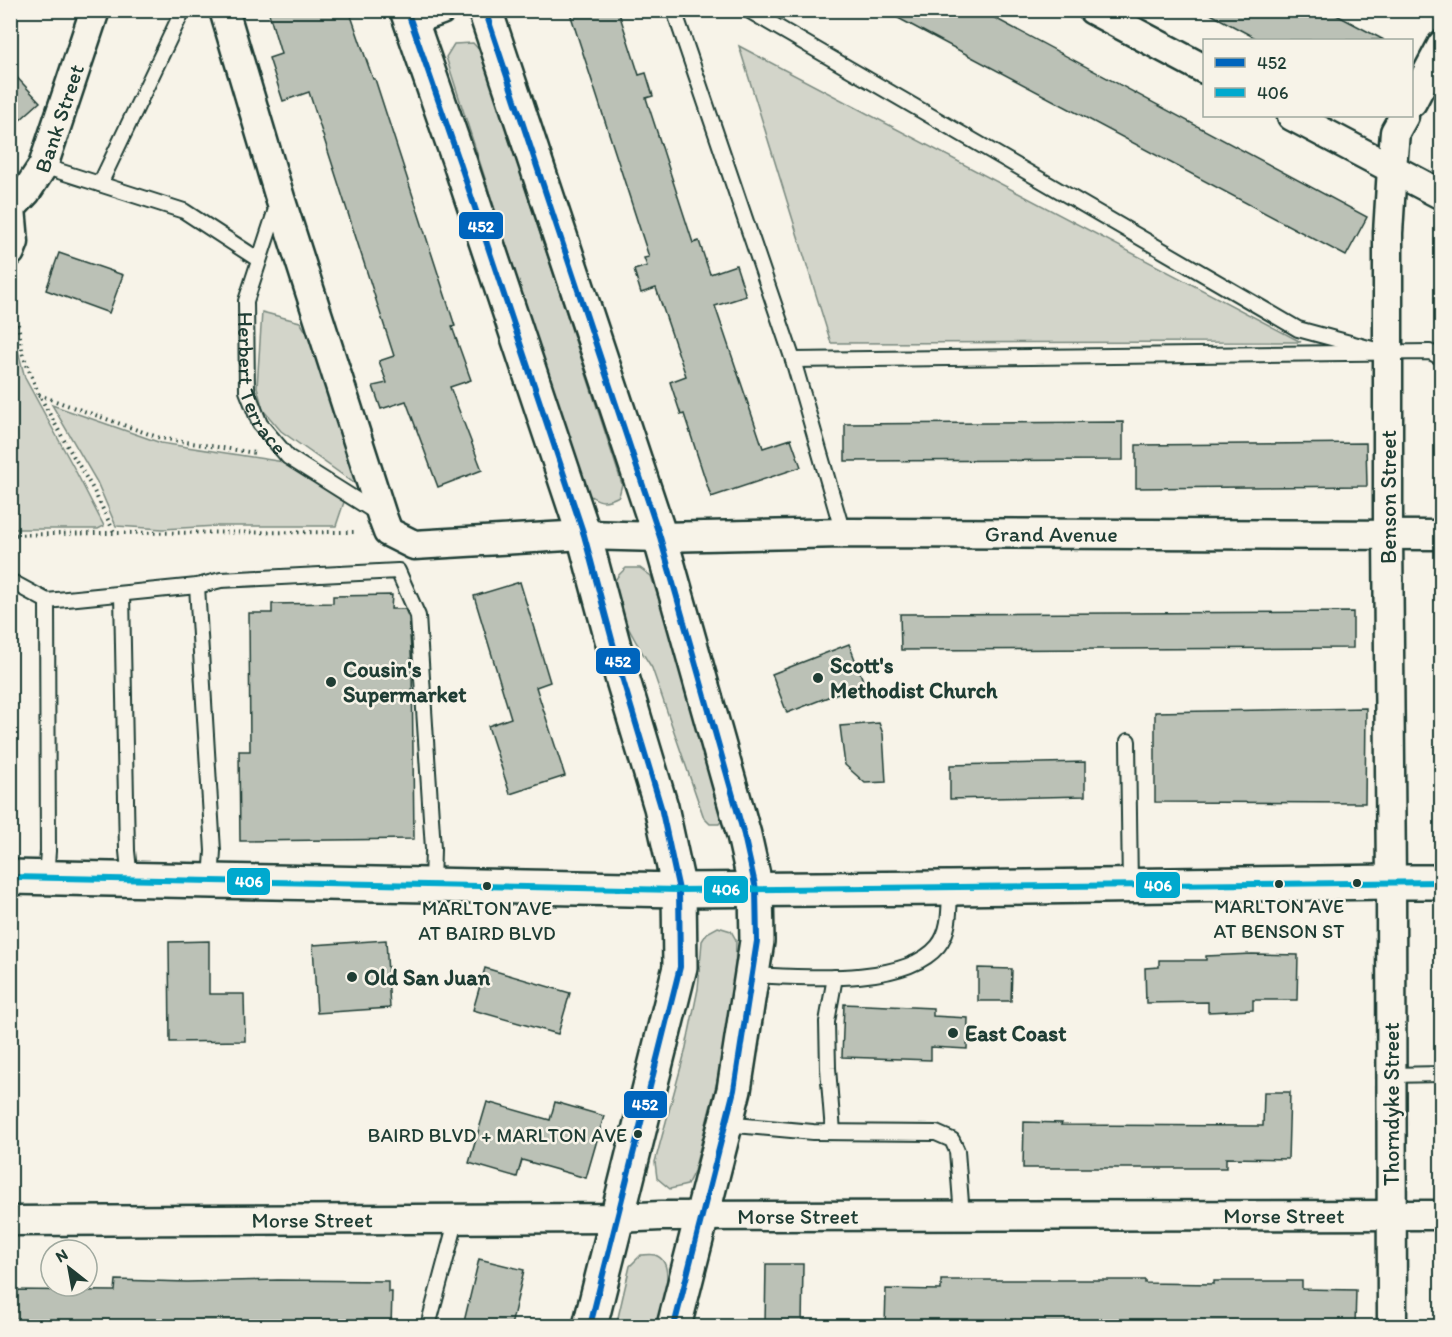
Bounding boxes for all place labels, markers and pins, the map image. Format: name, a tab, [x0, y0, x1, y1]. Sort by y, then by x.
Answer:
place label: Scott's Methodist Church	[830, 652, 998, 704]
place label: Cousin's Supermarket	[343, 656, 467, 708]
marker: Scott's Methodist Church	[811, 671, 825, 685]
marker: Cousin's Supermarket	[324, 675, 338, 689]
unlabelled marker	[1351, 877, 1363, 889]
marker: MARLTON AVE AT BENSON ST	[1273, 878, 1285, 890]
marker: MARLTON AVE AT BAIRD BLVD	[481, 880, 493, 892]
place label: MARLTON AVE AT BENSON ST	[1214, 894, 1344, 943]
place label: MARLTON AVE AT BAIRD BLVD	[418, 896, 556, 945]
place label: Old San Juan	[364, 964, 491, 991]
marker: Old San Juan	[345, 970, 359, 984]
place label: East Coast	[965, 1020, 1067, 1047]
marker: East Coast	[946, 1026, 960, 1040]
place label: BAIRD BLVD + MARLTON AVE	[368, 1123, 627, 1147]
marker: BAIRD BLVD + MARLTON AVE	[632, 1128, 644, 1140]

